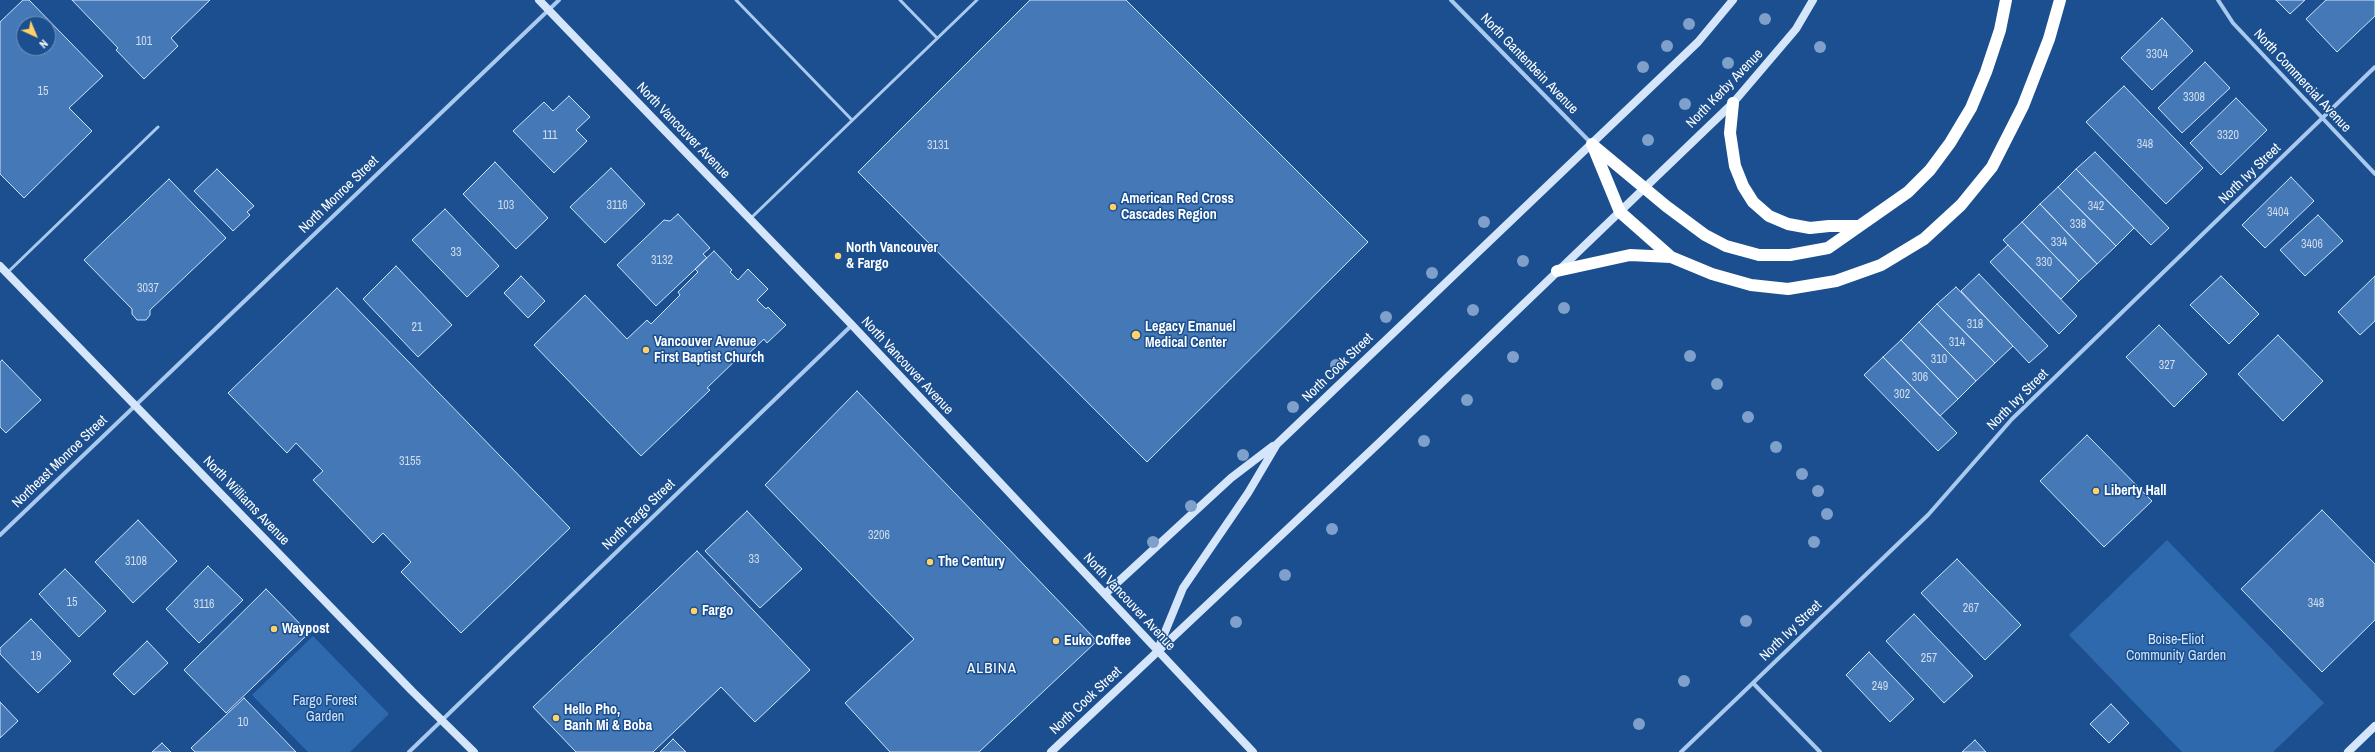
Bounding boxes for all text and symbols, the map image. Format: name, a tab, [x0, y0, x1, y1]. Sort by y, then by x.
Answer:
street label: North Gantenbein Avenue	[1477, 10, 1581, 118]
north arrow	[16, 16, 56, 56]
street label: North Commercial Avenue	[2250, 26, 2354, 136]
house number: 101	[136, 35, 152, 49]
text: N	[36, 37, 51, 51]
street label: North Kerby Avenue	[1683, 46, 1767, 132]
house number: 3304	[2146, 48, 2168, 62]
street label: North Vancouver Avenue	[633, 79, 733, 183]
house number: 15	[38, 85, 48, 99]
house number: 3308	[2183, 91, 2205, 105]
house number: 111	[543, 129, 557, 143]
house number: 3320	[2217, 129, 2239, 143]
house number: 348	[2137, 138, 2153, 152]
house number: 3131	[927, 139, 949, 153]
street label: North Ivy Street	[2215, 140, 2285, 208]
street label: North Monroe Street	[296, 153, 382, 237]
place label: American Red Cross Cascades Region	[1121, 191, 1234, 224]
house number: 103	[498, 199, 514, 213]
house number: 3116	[606, 199, 628, 213]
house number: 342	[2088, 200, 2104, 214]
marker: American Red Cross Cascades Region	[1108, 202, 1118, 212]
house number: 3404	[2267, 206, 2289, 220]
house number: 338	[2070, 218, 2086, 232]
house number: 334	[2051, 236, 2067, 250]
house number: 3406	[2301, 238, 2323, 252]
place label: North Vancouver & Fargo	[846, 240, 938, 272]
house number: 33	[451, 246, 461, 260]
marker: North Vancouver & Fargo	[833, 251, 843, 261]
house number: 3132	[651, 254, 673, 268]
house number: 330	[2036, 256, 2052, 270]
house number: 3037	[137, 282, 159, 296]
street label: North Vancouver Avenue	[857, 314, 957, 418]
house number: 318	[1967, 318, 1983, 332]
place label: Legacy Emanuel Medical Center	[1145, 319, 1236, 352]
house number: 21	[412, 321, 422, 335]
marker: Legacy Emanuel Medical Center	[1130, 329, 1142, 341]
street label: North Cook Street	[1299, 330, 1377, 406]
place label: Vancouver Avenue First Baptist Church	[654, 334, 764, 366]
house number: 314	[1949, 336, 1965, 350]
marker: Vancouver Avenue First Baptist Church	[641, 345, 651, 355]
house number: 310	[1931, 353, 1947, 367]
house number: 327	[2159, 359, 2175, 373]
street label: North Ivy Street	[1984, 366, 2052, 434]
house number: 306	[1912, 371, 1928, 385]
house number: 302	[1894, 388, 1910, 402]
street label: Northeast Monroe Street	[9, 412, 111, 512]
street label: North Williams Avenue	[199, 453, 293, 549]
house number: 3155	[399, 455, 421, 469]
street label: North Fargo Street	[599, 476, 679, 554]
place label: Liberty Hall	[2104, 483, 2167, 499]
marker: Liberty Hall	[2091, 486, 2101, 496]
house number: 3206	[868, 529, 890, 543]
street label: North Vancouver Avenue	[1079, 550, 1179, 654]
house number: 33	[749, 553, 759, 567]
place label: The Century	[938, 554, 1005, 570]
house number: 3108	[125, 555, 147, 569]
marker: The Century	[925, 557, 935, 567]
house number: 15	[67, 596, 77, 610]
street label: North Ivy Street	[1756, 597, 1826, 665]
house number: 348	[2308, 597, 2324, 611]
house number: 3116	[193, 598, 215, 612]
house number: 267	[1963, 602, 1979, 616]
place label: Fargo	[702, 603, 733, 619]
marker: Fargo	[689, 606, 699, 616]
place label: Waypost	[282, 621, 329, 637]
marker: Waypost	[269, 624, 279, 634]
park label: Boise-Eliot Community Garden	[2126, 632, 2226, 664]
place label: Euko Coffee	[1064, 633, 1131, 649]
marker: Euko Coffee	[1051, 636, 1061, 646]
house number: 19	[31, 650, 41, 664]
house number: 257	[1921, 652, 1937, 666]
district label: ALBINA	[967, 660, 1017, 678]
street label: North Cook Street	[1047, 664, 1125, 738]
house number: 249	[1872, 680, 1888, 694]
park label: Fargo Forest Garden	[293, 693, 357, 726]
place label: Hello Pho, Banh Mi & Boba	[564, 702, 652, 734]
marker: Hello Pho, Banh Mi & Boba	[551, 713, 561, 723]
house number: 10	[238, 716, 248, 730]

